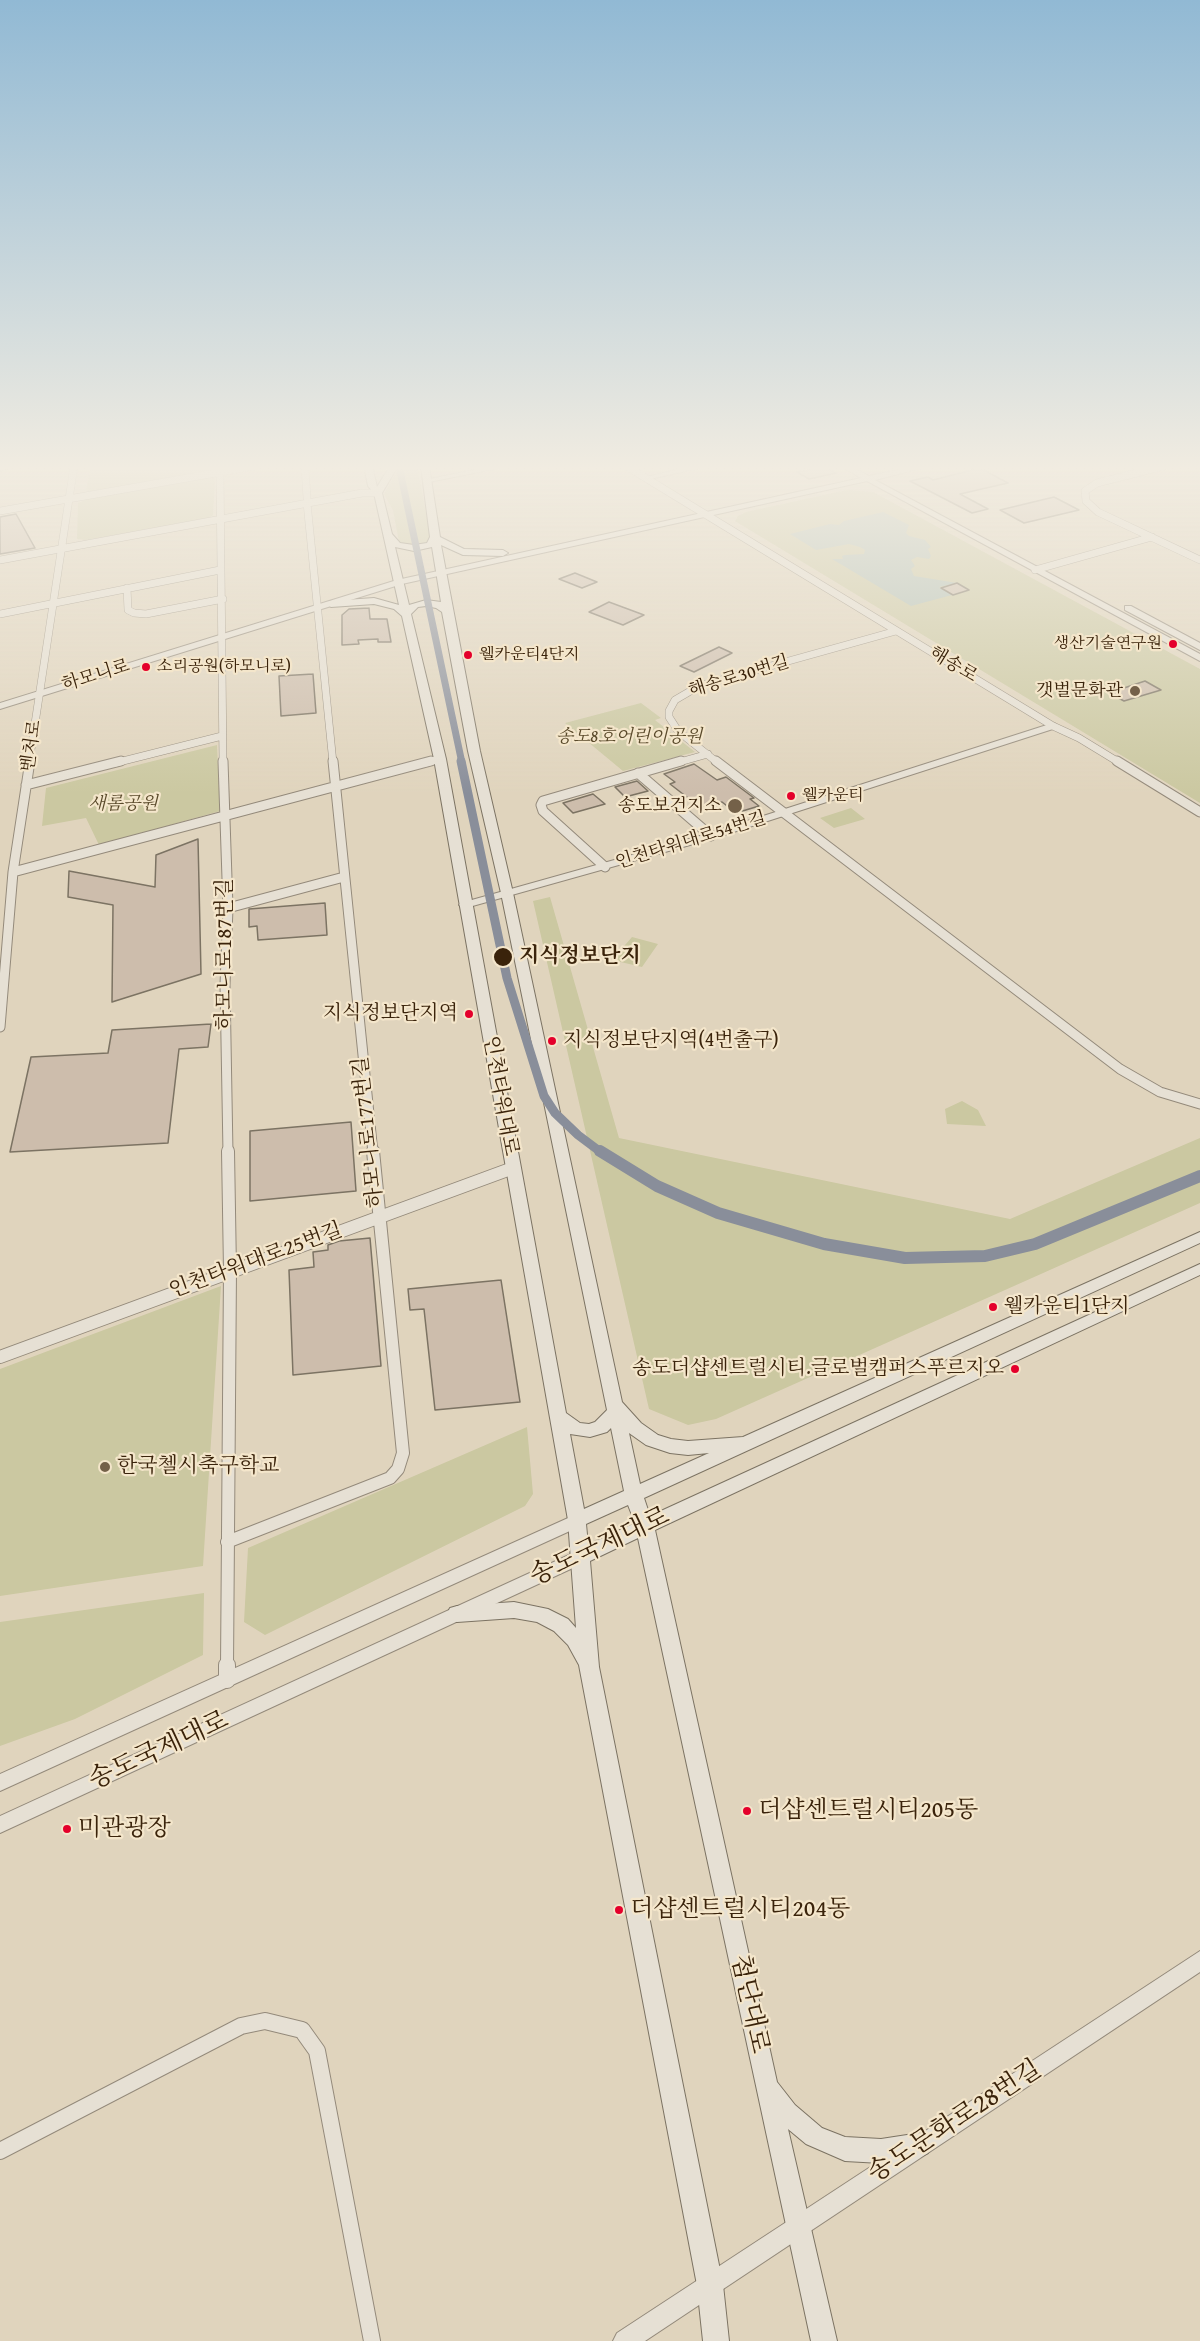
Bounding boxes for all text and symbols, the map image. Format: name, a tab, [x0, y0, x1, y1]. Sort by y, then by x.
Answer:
place label: 생산기술연구원	[1054, 634, 1162, 654]
marker: 생산기술연구원	[1167, 638, 1179, 650]
street label: 해송로	[925, 642, 981, 688]
place label: 웰카운티4단지	[479, 645, 579, 665]
marker: 웰카운티4단지	[462, 649, 474, 661]
street label: 해송로30번길	[686, 651, 792, 703]
street label: 하모니로	[60, 656, 132, 696]
place label: 소리공원(하모니로)	[157, 657, 291, 677]
marker: 소리공원(하모니로)	[140, 661, 152, 673]
place label: 갯벌문화관	[1036, 680, 1123, 702]
marker: 갯벌문화관	[1128, 684, 1142, 698]
street label: 벤처로	[18, 719, 46, 773]
park label: 송도8호어린이공원	[556, 726, 702, 748]
place label: 웰카운티	[802, 786, 864, 806]
marker: 웰카운티	[785, 790, 797, 802]
park label: 새롬공원	[88, 793, 158, 815]
place label: 송도보건지소	[618, 795, 722, 817]
marker: 송도보건지소	[726, 797, 744, 815]
street label: 인천타워대로54번길	[613, 808, 769, 874]
street label: 하모니로187번길	[213, 878, 239, 1030]
place label: 지식정보단지	[519, 944, 641, 970]
marker: 지식정보단지	[492, 946, 514, 968]
place label: 지식정보단지역	[323, 1002, 458, 1026]
marker: 지식정보단지역	[463, 1008, 475, 1020]
place label: 지식정보단지역(4번출구)	[563, 1029, 779, 1053]
street label: 인천타워대로	[477, 1034, 523, 1158]
marker: 지식정보단지역(4번출구)	[546, 1035, 558, 1047]
street label: 하모니로177번길	[349, 1055, 389, 1209]
street label: 인천타워대로25번길	[166, 1218, 346, 1304]
place label: 웰카운티1단지	[1004, 1295, 1130, 1319]
marker: 웰카운티1단지	[987, 1301, 999, 1313]
place label: 송도더샵센트럴시티.글로벌캠퍼스푸르지오	[632, 1357, 1004, 1381]
marker: 송도더샵센트럴시티.글로벌캠퍼스푸르지오	[1009, 1363, 1021, 1375]
place label: 한국첼시축구학교	[117, 1454, 279, 1480]
marker: 한국첼시축구학교	[98, 1460, 112, 1474]
street label: 송도국제대로	[525, 1501, 675, 1593]
street label: 송도국제대로	[84, 1705, 234, 1797]
place label: 더샵센트럴시티205동	[758, 1797, 978, 1825]
marker: 더샵센트럴시티205동	[741, 1805, 753, 1817]
place label: 미관광장	[78, 1815, 171, 1843]
marker: 미관광장	[61, 1823, 73, 1835]
place label: 더샵센트럴시티204동	[630, 1896, 850, 1924]
marker: 더샵센트럴시티204동	[613, 1904, 625, 1916]
street label: 첨단대로	[723, 1952, 775, 2056]
street label: 송도문화로28번길	[862, 2054, 1048, 2190]

